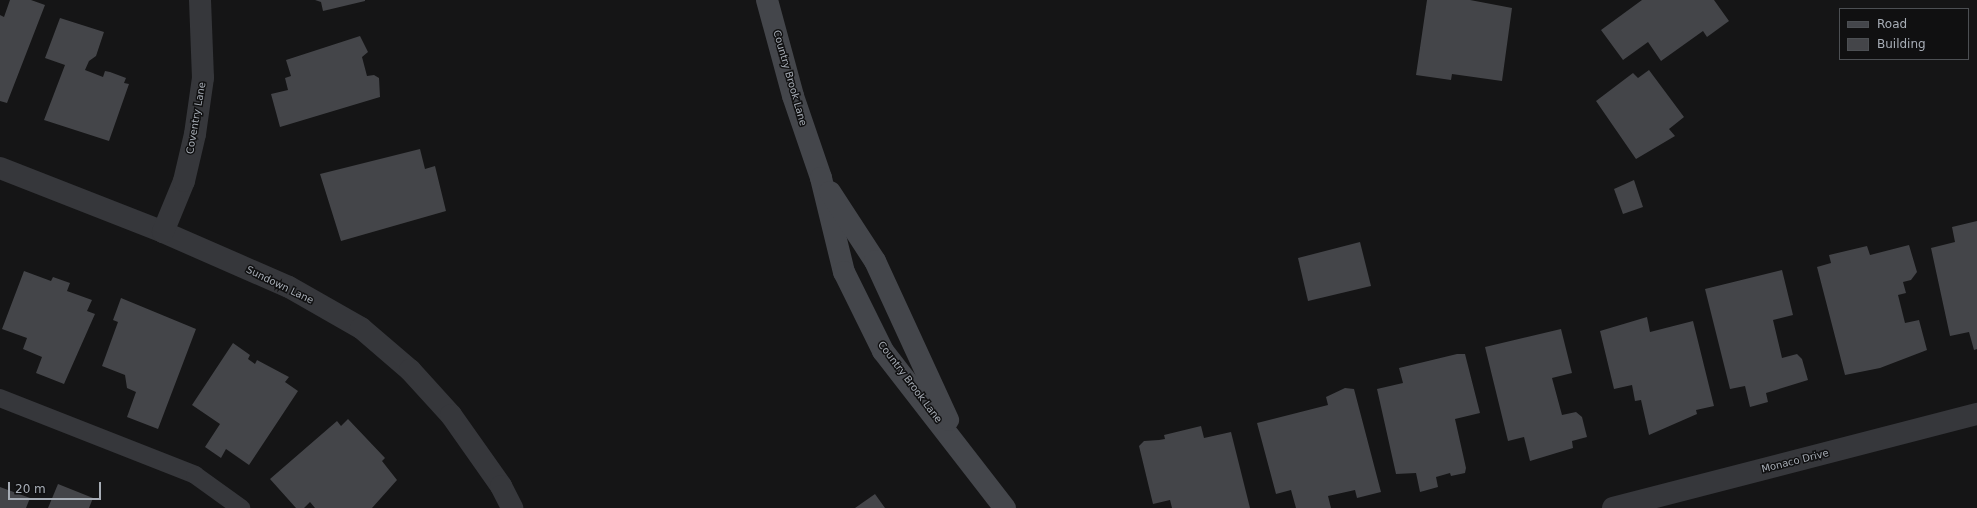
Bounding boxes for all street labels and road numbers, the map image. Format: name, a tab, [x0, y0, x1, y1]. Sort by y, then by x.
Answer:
street label: Country Brook Lane	[771, 29, 809, 127]
street label: Coventry Lane	[184, 81, 208, 155]
street label: Sundown Lane	[244, 264, 316, 306]
street label: Country Brook Lane	[875, 339, 945, 425]
street label: Monaco Drive	[1760, 447, 1830, 475]

